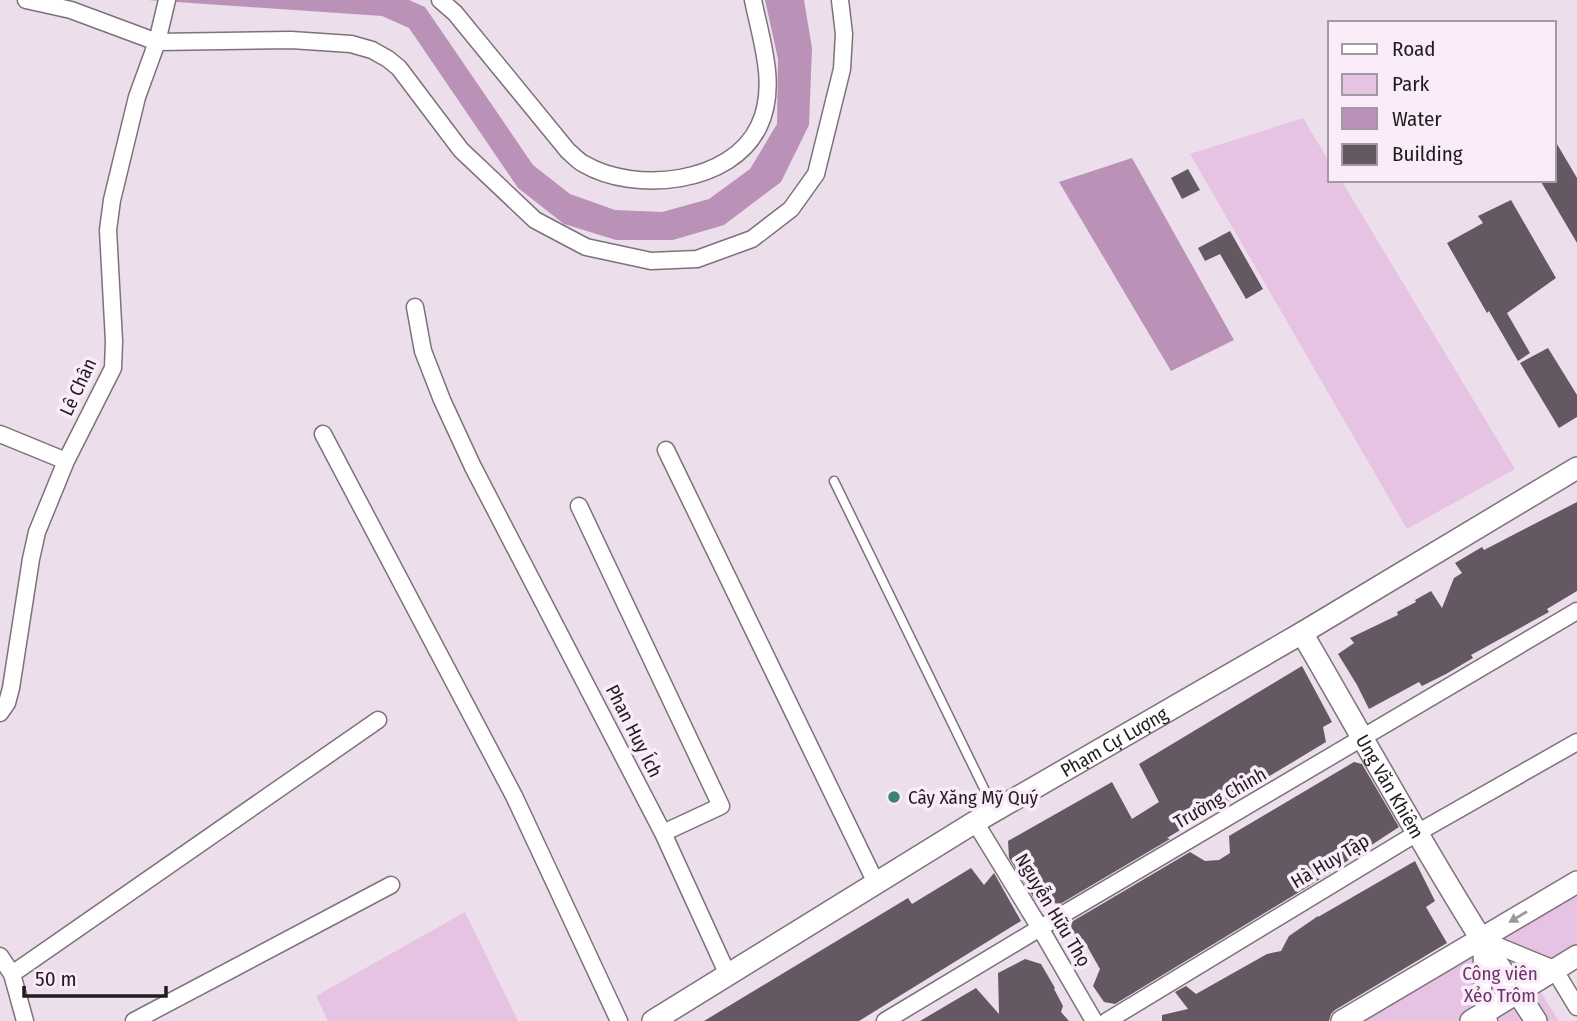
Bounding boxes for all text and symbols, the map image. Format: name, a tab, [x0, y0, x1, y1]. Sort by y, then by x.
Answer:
legend	[1328, 21, 1556, 182]
text: Road	[1392, 36, 1436, 62]
text: Park	[1392, 71, 1430, 97]
text: Water	[1392, 106, 1442, 132]
text: Building	[1392, 141, 1463, 167]
street label: Lê Chân	[55, 355, 101, 419]
street label: Phan Huy Ích	[601, 681, 667, 781]
street label: Phạm Cự Lượng	[1056, 702, 1172, 782]
street label: Ung Văn Khiêm	[1351, 730, 1429, 843]
street label: Trường Chinh	[1170, 762, 1270, 834]
place label: Cây Xăng Mỹ Quý	[908, 786, 1039, 809]
marker: Cây Xăng Mỹ Quý	[886, 789, 902, 805]
street label: Hà Huy Tập	[1287, 829, 1373, 893]
street label: Nguyễn Hữu Thọ	[1010, 849, 1096, 971]
one-way arrow	[1509, 910, 1528, 923]
scale bar	[24, 954, 166, 998]
park label: Công viên Xẻo Trôm	[1462, 962, 1538, 1007]
text: 50 m	[35, 966, 77, 992]

